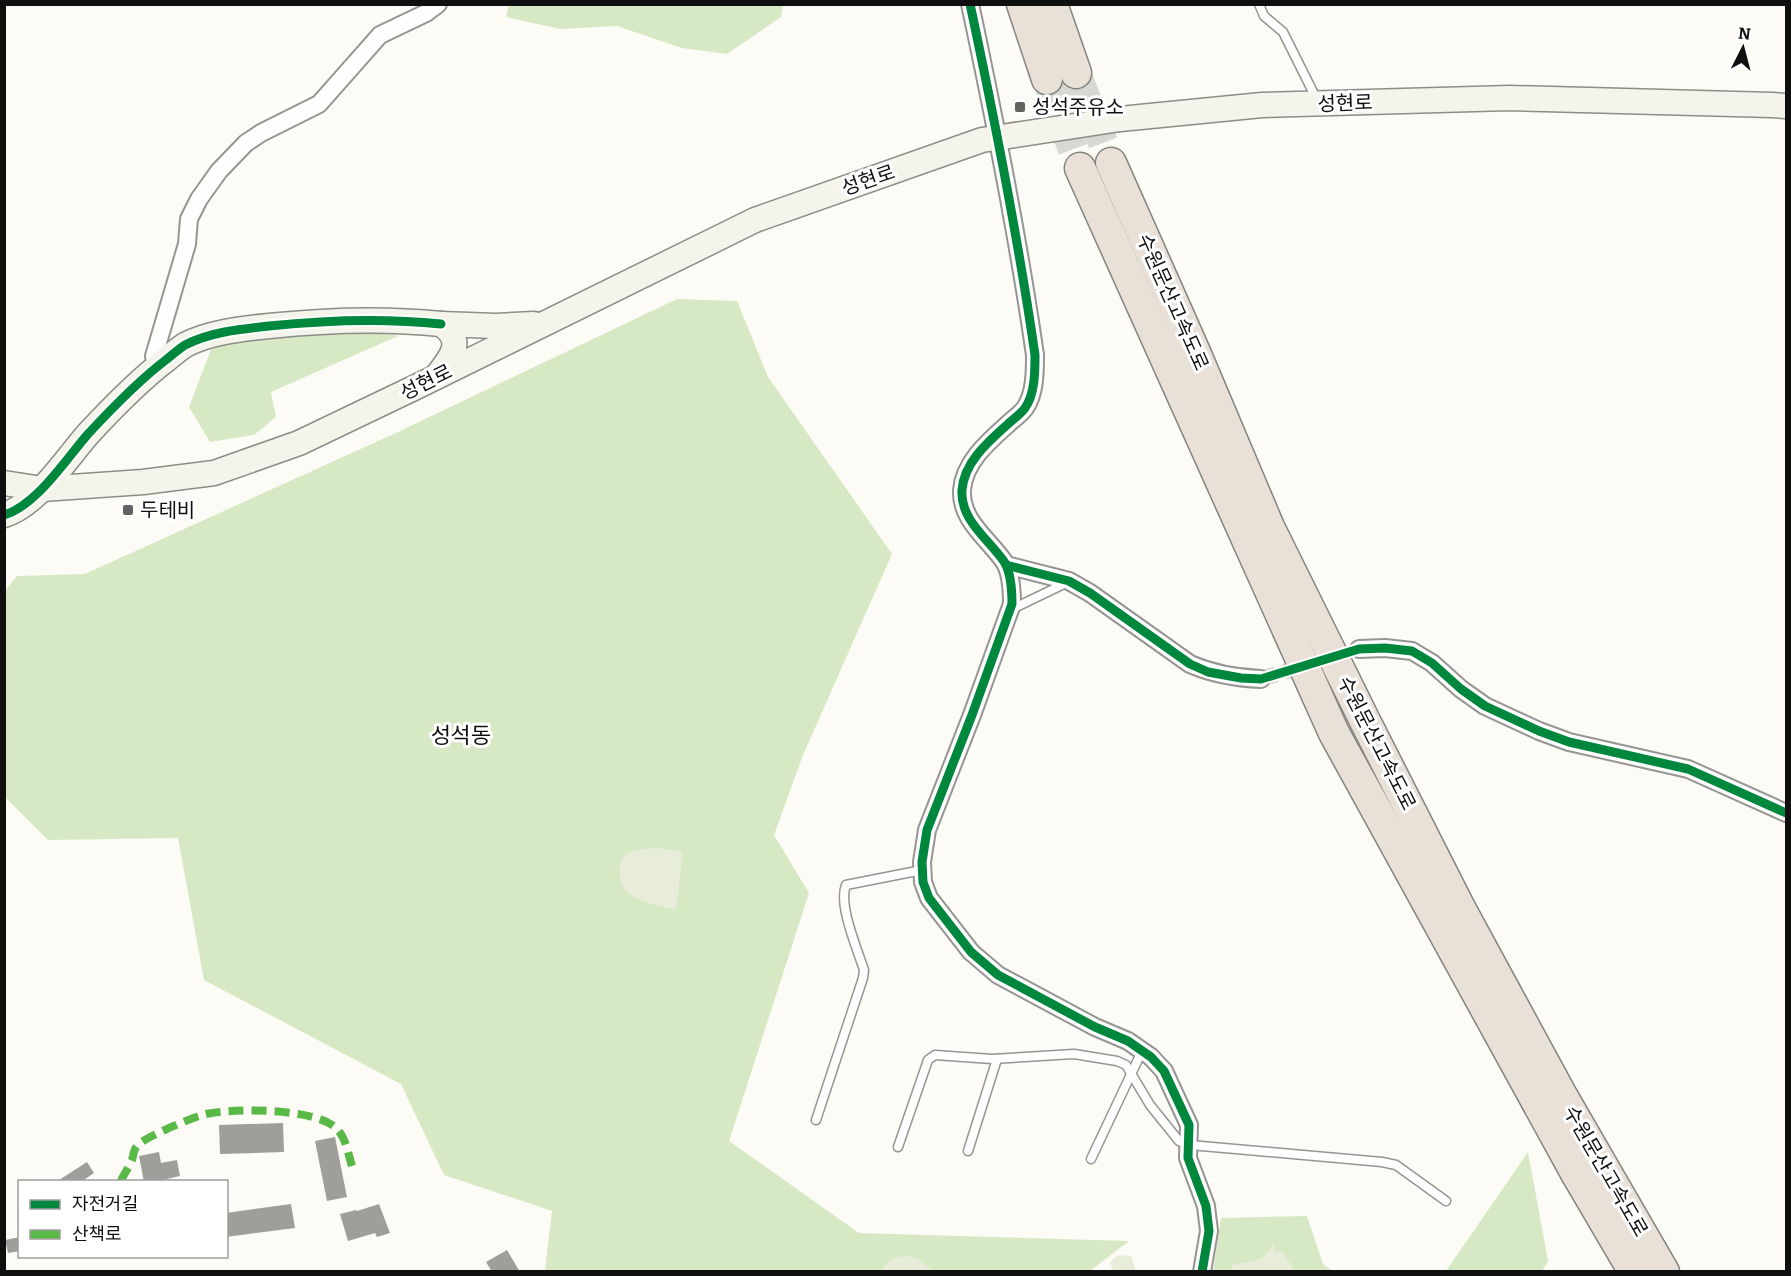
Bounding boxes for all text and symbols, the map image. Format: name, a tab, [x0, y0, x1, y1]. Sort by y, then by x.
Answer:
north arrow	[1713, 18, 1773, 78]
text: N	[1737, 23, 1752, 44]
street label: 성현로	[1317, 90, 1373, 116]
place label: 성석주유소	[1032, 95, 1124, 119]
marker: 성석주유소	[1013, 100, 1027, 114]
street label: 성현로	[838, 160, 898, 200]
street label: 수원문산고속도로	[1132, 230, 1214, 374]
street label: 성현로	[396, 359, 456, 405]
place label: 두테비	[140, 498, 195, 522]
marker: 두테비	[121, 503, 135, 517]
street label: 수원문산고속도로	[1333, 672, 1421, 814]
district label: 성석동	[431, 722, 491, 749]
street label: 수원문산고속도로	[1559, 1101, 1653, 1241]
legend	[18, 1180, 228, 1258]
text: 자전거길	[72, 1193, 138, 1215]
text: 산책로	[72, 1223, 122, 1245]

